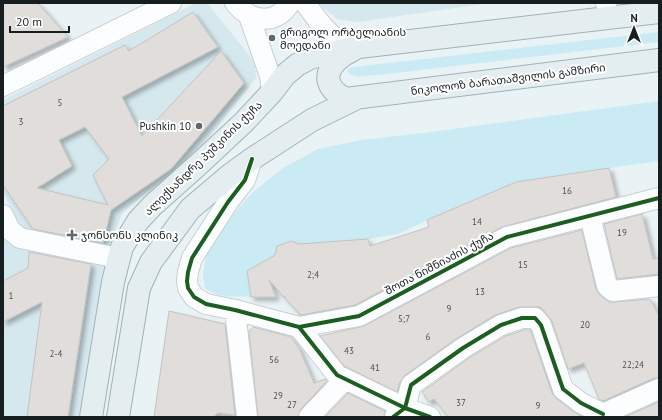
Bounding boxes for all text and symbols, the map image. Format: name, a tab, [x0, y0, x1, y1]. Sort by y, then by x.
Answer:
scale bar	[10, 8, 69, 34]
north arrow	[614, 8, 654, 48]
text: N	[630, 11, 638, 25]
text: 20 m	[16, 14, 42, 29]
place label: გრიგოლ ორბელიანის მოედანი	[280, 25, 406, 52]
marker: გრიგოლ ორბელიანის მოედანი	[267, 33, 277, 43]
street label: ნიკოლოზ ბარათაშვილის გამზირი	[410, 60, 606, 98]
house number: 5	[58, 97, 63, 108]
street label: ალექსანდრე პუშკინის ქუჩა	[141, 98, 265, 218]
house number: 3	[19, 116, 24, 127]
place label: Pushkin 10	[139, 119, 191, 133]
marker: Pushkin 10	[194, 121, 204, 131]
house number: 16	[562, 185, 572, 196]
house number: 14	[472, 216, 482, 227]
house number: 19	[617, 227, 627, 238]
place label: ჯონსონს კლინიკ	[81, 228, 178, 242]
street label: შოთა ნიშნიაძის ქუჩა	[382, 228, 496, 298]
marker: ჯონსონს კლინიკ	[66, 229, 78, 241]
house number: 15	[518, 259, 528, 270]
house number: 2;4	[307, 269, 319, 280]
house number: 13	[475, 286, 485, 297]
house number: 1	[9, 290, 14, 301]
house number: 9	[447, 303, 452, 314]
house number: 5;7	[398, 313, 410, 324]
house number: 20	[580, 319, 590, 330]
house number: 6	[426, 331, 431, 342]
house number: 43	[344, 345, 354, 356]
house number: 2-4	[49, 348, 63, 359]
house number: 56	[269, 354, 279, 365]
house number: 22;24	[622, 359, 644, 370]
house number: 41	[370, 362, 380, 373]
house number: 29	[273, 390, 283, 401]
house number: 37	[456, 397, 466, 408]
house number: 27	[287, 399, 297, 410]
house number: 9	[536, 400, 541, 411]

